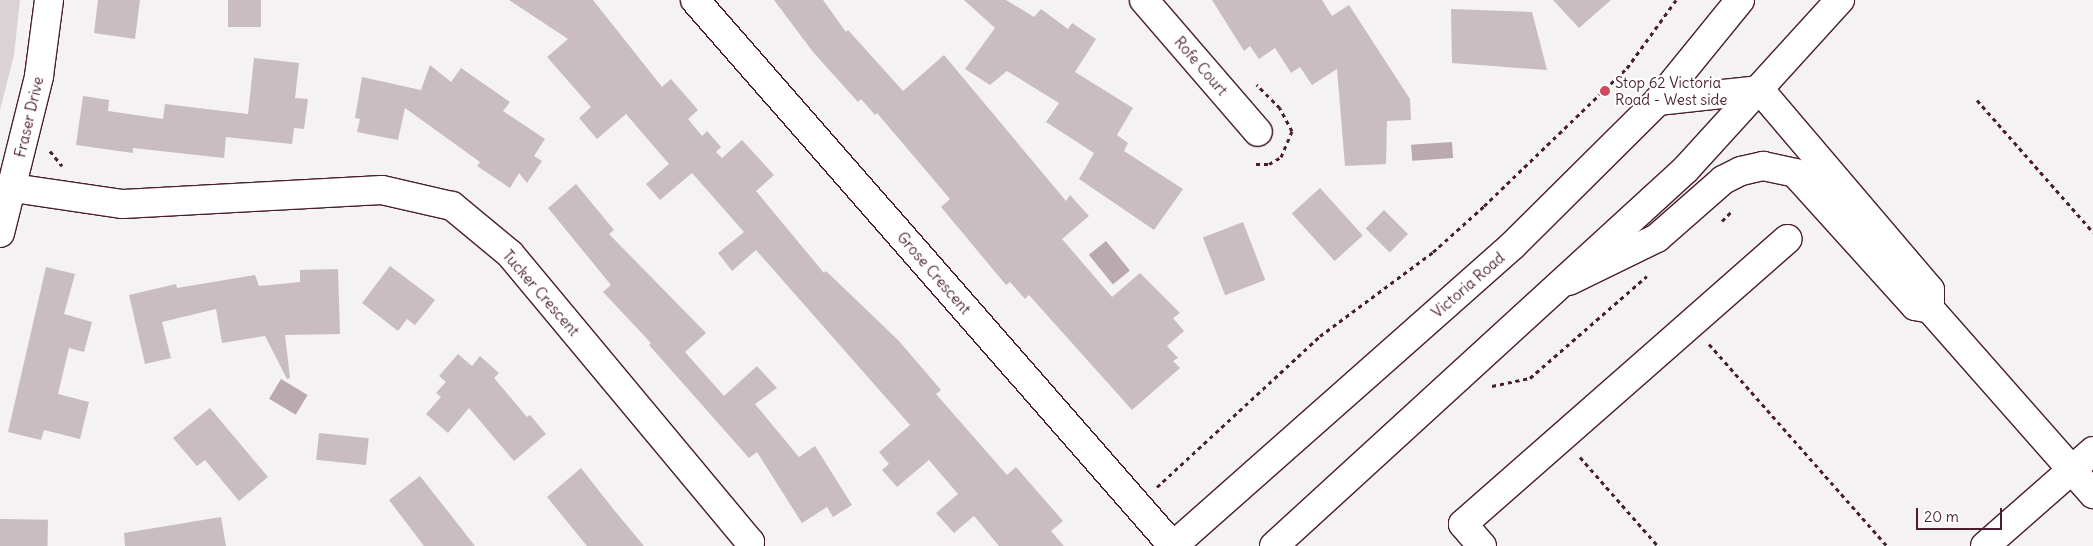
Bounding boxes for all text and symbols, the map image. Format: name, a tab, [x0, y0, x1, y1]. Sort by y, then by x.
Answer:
street label: Rofe Court	[1171, 33, 1231, 99]
place label: Stop 62 Victoria Road - West side	[1615, 73, 1727, 108]
street label: Fraser Drive	[11, 75, 47, 159]
marker: Stop 62 Victoria Road - West side	[1599, 85, 1611, 97]
street label: Grose Crescent	[893, 228, 975, 318]
street label: Tucker Crescent	[499, 246, 583, 340]
street label: Victoria Road	[1428, 248, 1508, 322]
scale bar	[1918, 498, 2004, 530]
text: 20 m	[1924, 507, 1959, 526]

